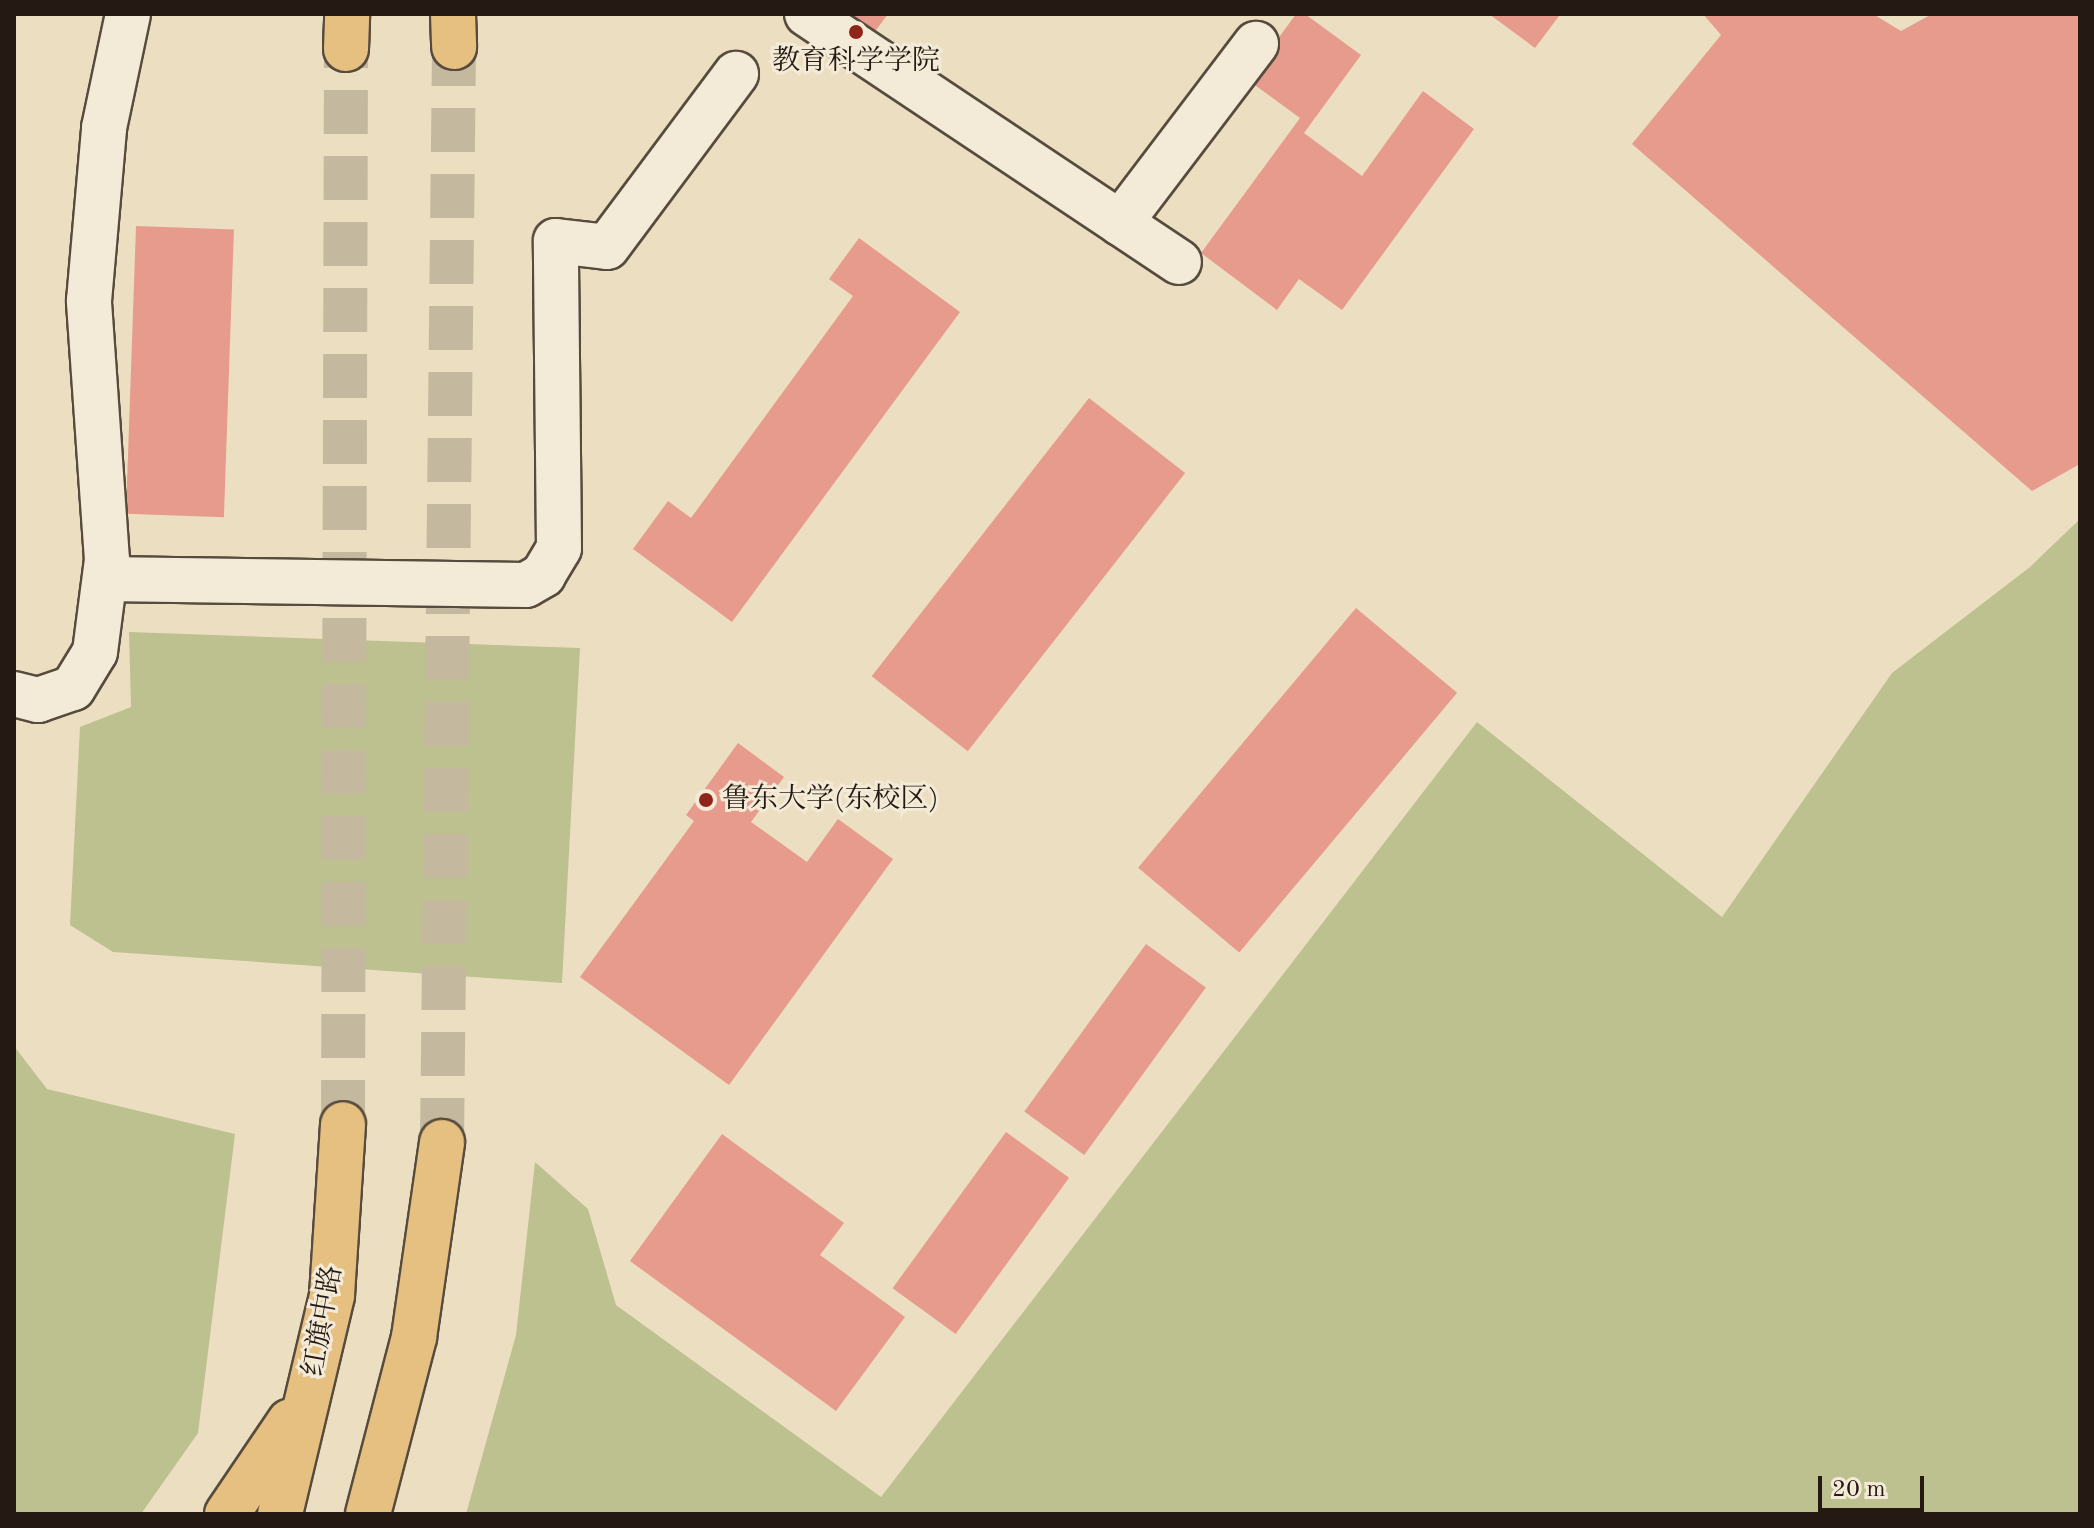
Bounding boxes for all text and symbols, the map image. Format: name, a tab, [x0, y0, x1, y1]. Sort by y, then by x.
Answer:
marker: 教育科学学院	[847, 23, 865, 41]
place label: 教育科学学院	[772, 45, 940, 79]
place label: 鲁东大学(东校区)	[722, 783, 939, 817]
marker: 鲁东大学(东校区)	[697, 791, 715, 809]
street label: 红旗中路	[298, 1263, 350, 1379]
scale bar	[1822, 1460, 1928, 1510]
text: 20 m	[1832, 1478, 1886, 1502]

